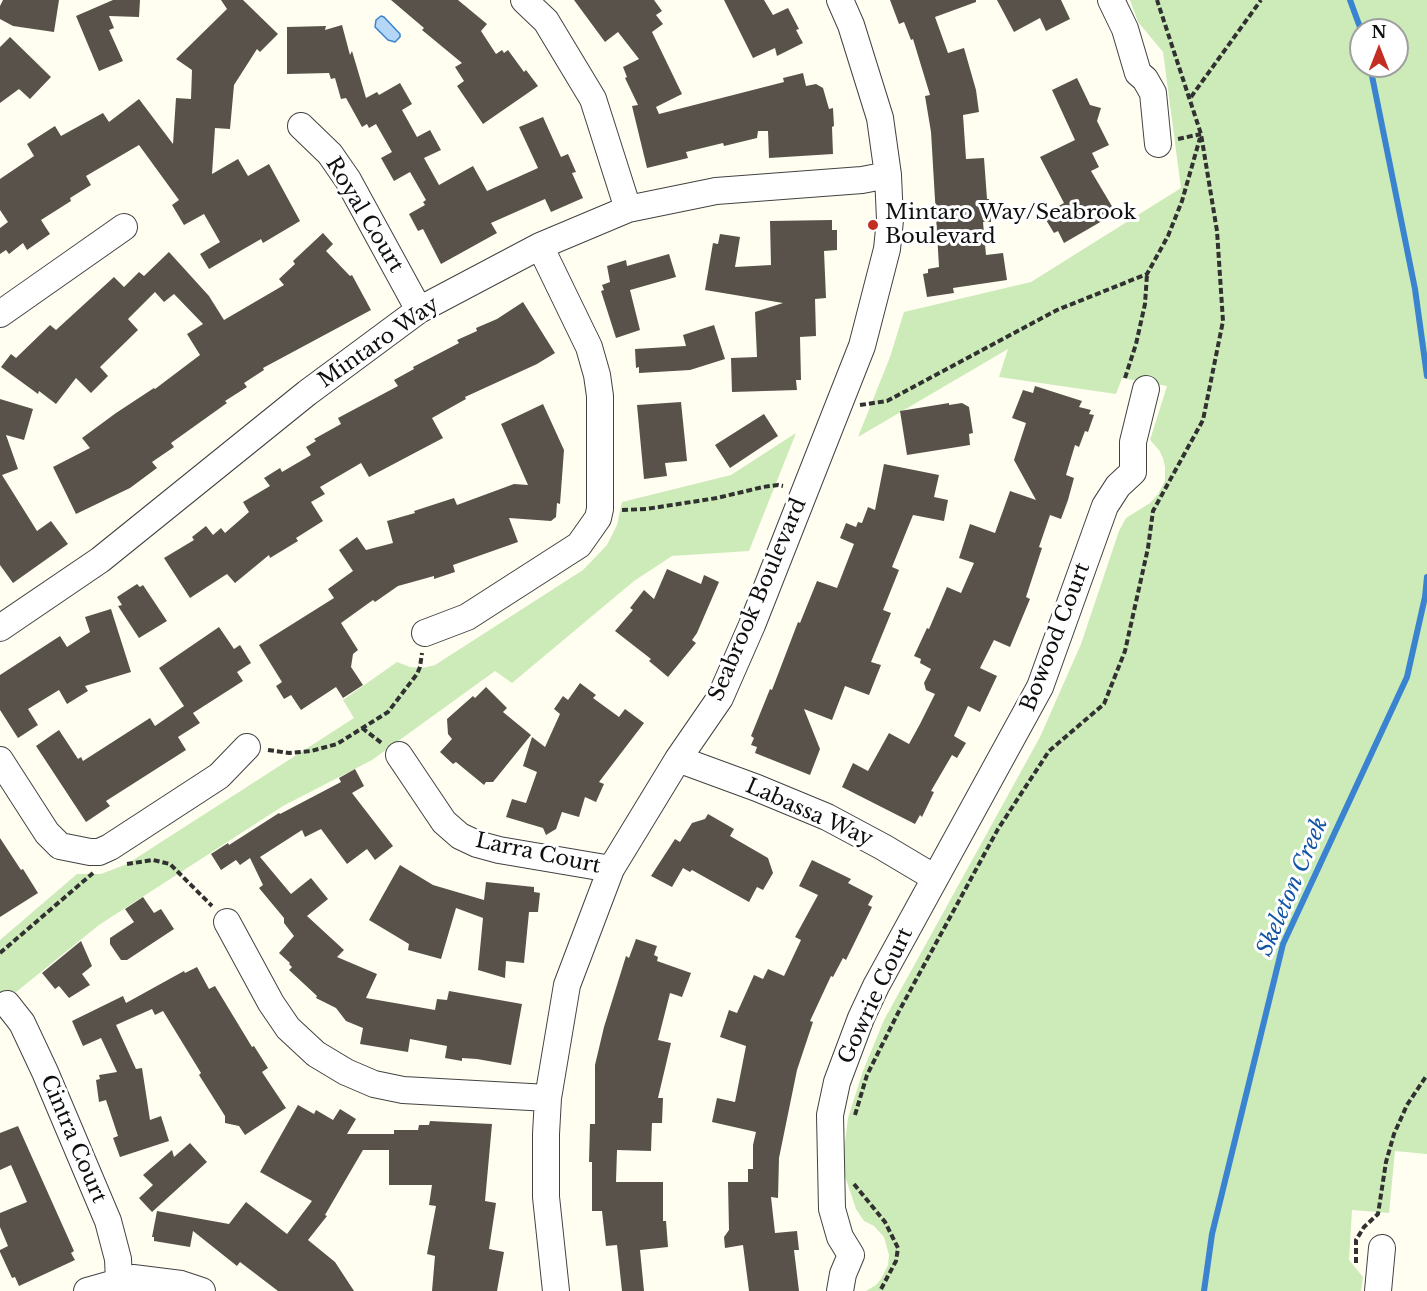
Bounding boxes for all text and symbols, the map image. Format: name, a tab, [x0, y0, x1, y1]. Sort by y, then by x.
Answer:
north arrow	[1349, 18, 1409, 78]
text: N	[1371, 22, 1387, 42]
street label: Royal Court	[320, 153, 408, 277]
place label: Mintaro Way/Seabrook Boulevard	[885, 200, 1137, 250]
marker: Mintaro Way/Seabrook Boulevard	[866, 218, 880, 232]
street label: Mintaro Way	[314, 292, 444, 394]
street label: Seabrook Boulevard	[704, 495, 812, 705]
street label: Bowood Court	[1016, 559, 1096, 715]
street label: Labassa Way	[742, 774, 876, 852]
water label: Skeleton Creek	[1252, 814, 1334, 960]
street label: Larra Court	[473, 828, 603, 880]
street label: Gowrie Court	[833, 924, 919, 1068]
street label: Cintra Court	[35, 1071, 111, 1207]

